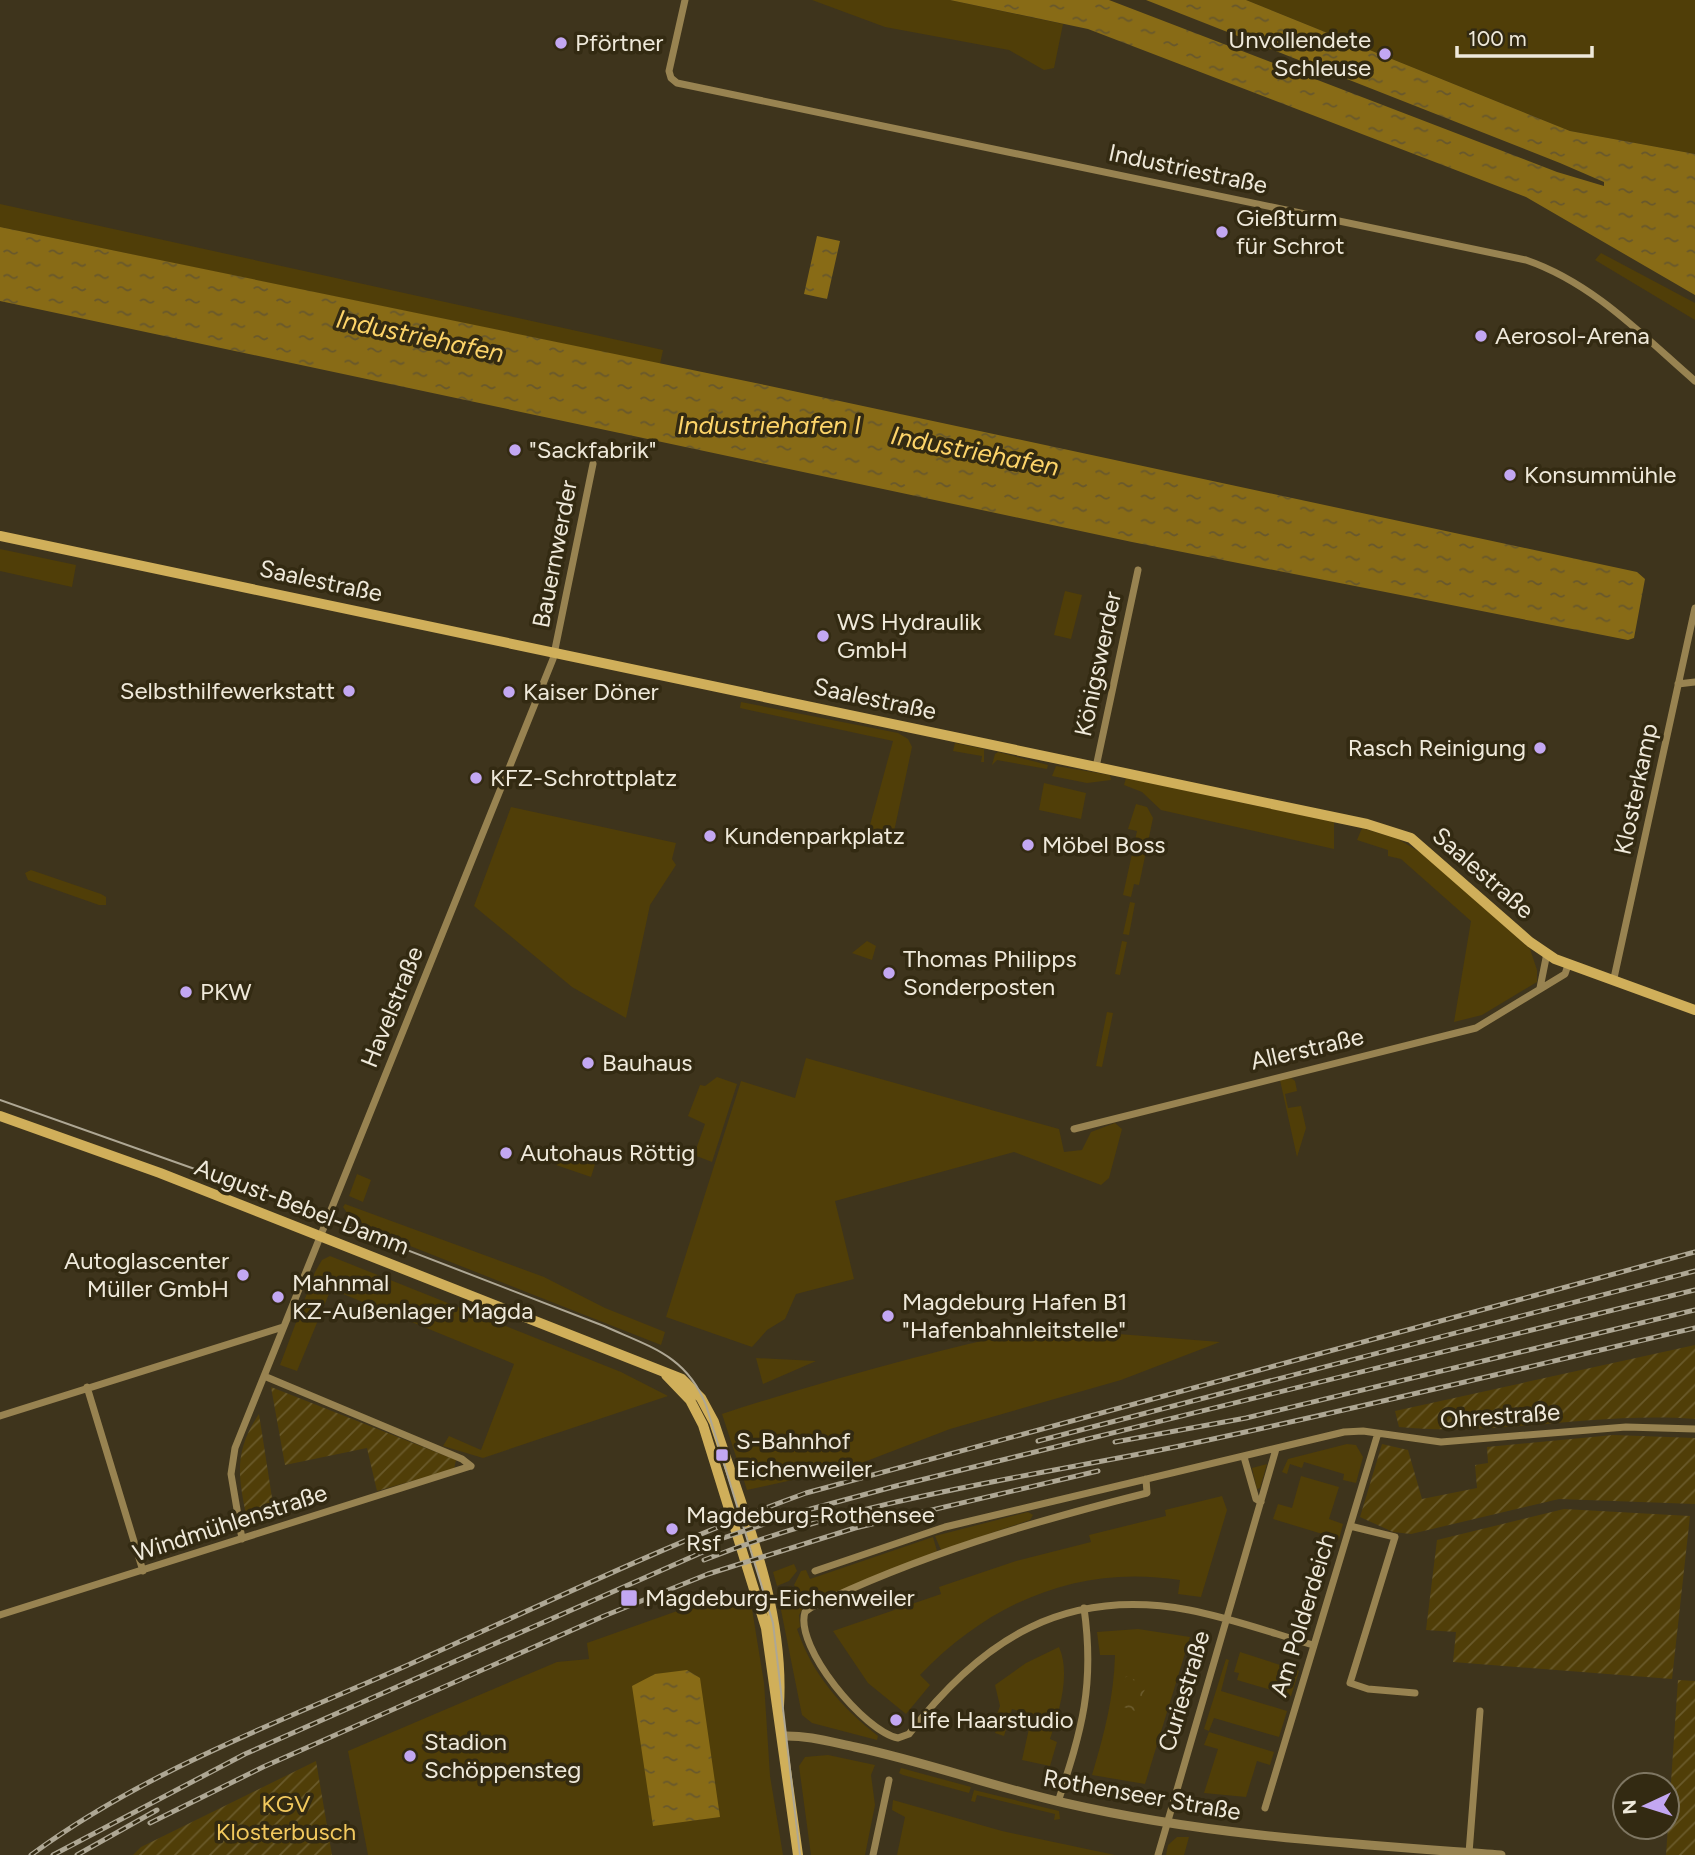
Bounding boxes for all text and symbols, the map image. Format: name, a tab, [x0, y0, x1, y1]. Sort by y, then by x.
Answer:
scale bar	[1457, 14, 1592, 58]
place label: Unvollendete Schleuse	[1228, 25, 1371, 82]
text: 100 m	[1468, 26, 1527, 51]
place label: Pförtner	[575, 28, 663, 57]
marker: Pförtner	[553, 35, 569, 51]
marker: Unvollendete Schleuse	[1377, 46, 1393, 62]
street label: Industriestraße	[1106, 138, 1270, 199]
place label: Gießturm für Schrot	[1236, 203, 1345, 260]
marker: Gießturm für Schrot	[1214, 224, 1230, 240]
water label: Industriehafen	[333, 303, 507, 369]
place label: Aerosol-Arena	[1495, 321, 1650, 350]
marker: Aerosol-Arena	[1473, 328, 1489, 344]
water label: Industriehafen I	[677, 409, 861, 441]
water label: Industriehafen	[888, 419, 1062, 483]
place label: "Sackfabrik"	[529, 435, 656, 464]
marker: "Sackfabrik"	[507, 442, 523, 458]
place label: Konsummühle	[1524, 460, 1676, 489]
marker: Konsummühle	[1502, 467, 1518, 483]
street label: Bauernwerder	[526, 478, 583, 630]
street label: Saalestraße	[257, 553, 385, 608]
street label: Königswerder	[1068, 589, 1127, 739]
place label: WS Hydraulik GmbH	[837, 607, 982, 664]
marker: WS Hydraulik GmbH	[815, 628, 831, 644]
street label: Saalestraße	[811, 671, 939, 726]
place label: Selbsthilfewerkstatt	[120, 676, 335, 705]
place label: Kaiser Döner	[523, 677, 659, 706]
marker: Selbsthilfewerkstatt	[341, 683, 357, 699]
marker: Kaiser Döner	[501, 684, 517, 700]
street label: Klosterkamp	[1607, 721, 1664, 857]
place label: Rasch Reinigung	[1348, 733, 1526, 762]
marker: Rasch Reinigung	[1532, 740, 1548, 756]
place label: KFZ-Schrottplatz	[490, 763, 677, 792]
marker: KFZ-Schrottplatz	[468, 770, 484, 786]
place label: Kundenparkplatz	[724, 821, 905, 850]
street label: Saalestraße	[1427, 821, 1540, 925]
marker: Kundenparkplatz	[702, 828, 718, 844]
place label: Möbel Boss	[1042, 830, 1166, 859]
marker: Möbel Boss	[1020, 837, 1036, 853]
street label: Havelstraße	[354, 942, 429, 1072]
place label: Thomas Philipps Sonderposten	[903, 944, 1077, 1001]
marker: Thomas Philipps Sonderposten	[881, 965, 897, 981]
place label: PKW	[200, 977, 252, 1006]
marker: PKW	[178, 984, 194, 1000]
street label: Allerstraße	[1247, 1021, 1366, 1076]
place label: Bauhaus	[602, 1048, 693, 1077]
marker: Bauhaus	[580, 1055, 596, 1071]
place label: Autohaus Röttig	[520, 1138, 695, 1167]
marker: Autohaus Röttig	[498, 1145, 514, 1161]
street label: August-Bebel-Damm	[191, 1152, 413, 1261]
place label: Autoglascenter Müller GmbH	[64, 1246, 229, 1303]
marker: Autoglascenter Müller GmbH	[235, 1267, 251, 1283]
place label: Mahnmal KZ-Außenlager Magda	[292, 1268, 533, 1325]
place label: Magdeburg Hafen B1 "Hafenbahnleitstelle"	[902, 1287, 1127, 1344]
marker: Mahnmal KZ-Außenlager Magda	[270, 1289, 286, 1305]
marker: Magdeburg Hafen B1 "Hafenbahnleitstelle"	[880, 1308, 896, 1324]
street label: Ohrestraße	[1439, 1397, 1561, 1434]
place label: S-Bahnhof Eichenweiler	[736, 1426, 872, 1483]
marker: S-Bahnhof Eichenweiler	[714, 1447, 730, 1463]
street label: Windmühlenstraße	[129, 1477, 331, 1568]
place label: Magdeburg-Rothensee Rsf	[686, 1500, 935, 1557]
marker: Magdeburg-Rothensee Rsf	[664, 1521, 680, 1537]
street label: Am Polderdeich	[1264, 1529, 1341, 1700]
place label: Magdeburg-Eichenweiler	[645, 1583, 915, 1612]
marker: Magdeburg-Eichenweiler	[619, 1588, 639, 1608]
street label: Curiestraße	[1151, 1627, 1216, 1755]
place label: Life Haarstudio	[910, 1705, 1074, 1734]
marker: Life Haarstudio	[888, 1712, 904, 1728]
place label: Stadion Schöppensteg	[424, 1727, 581, 1784]
marker: Stadion Schöppensteg	[402, 1748, 418, 1764]
street label: Rothenseer Straße	[1041, 1763, 1243, 1826]
north arrow	[1611, 1771, 1681, 1841]
park label: KGV Klosterbusch	[216, 1789, 356, 1846]
text: N	[1618, 1799, 1642, 1815]

